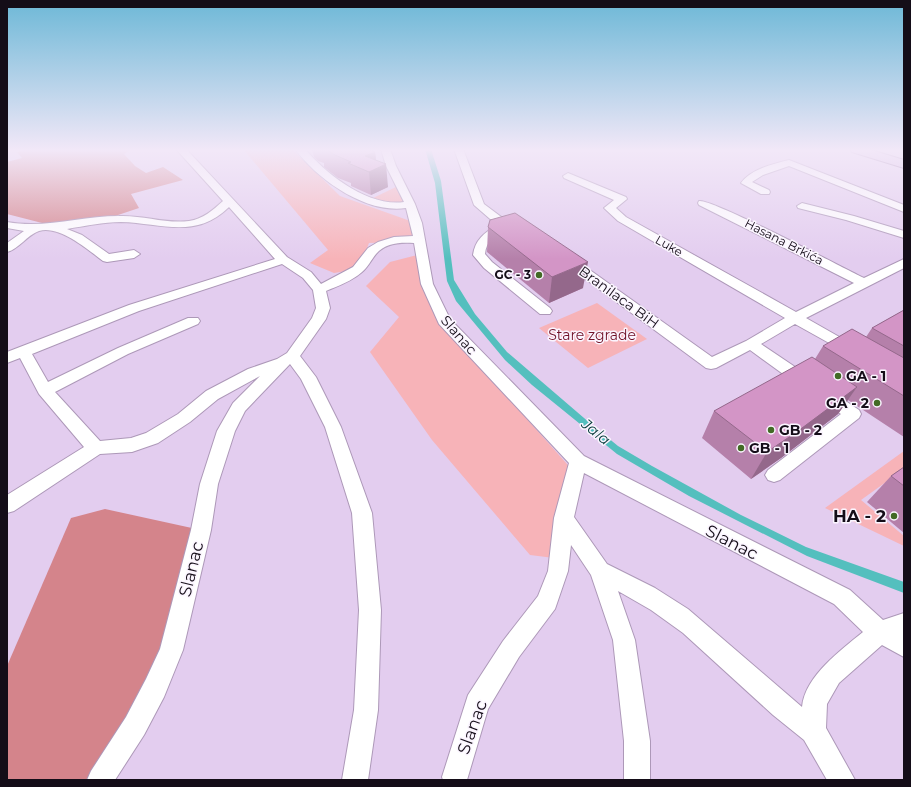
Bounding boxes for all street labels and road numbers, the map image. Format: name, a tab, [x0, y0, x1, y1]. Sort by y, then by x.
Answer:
street label: Hasana Brkića	[742, 215, 826, 268]
street label: Luke	[653, 232, 686, 259]
street label: Branilaca BiH	[575, 262, 663, 332]
street label: Slanac	[437, 312, 481, 358]
street label: Slanac	[702, 520, 762, 564]
street label: Slanac	[175, 539, 207, 599]
street label: Slanac	[453, 697, 491, 757]

